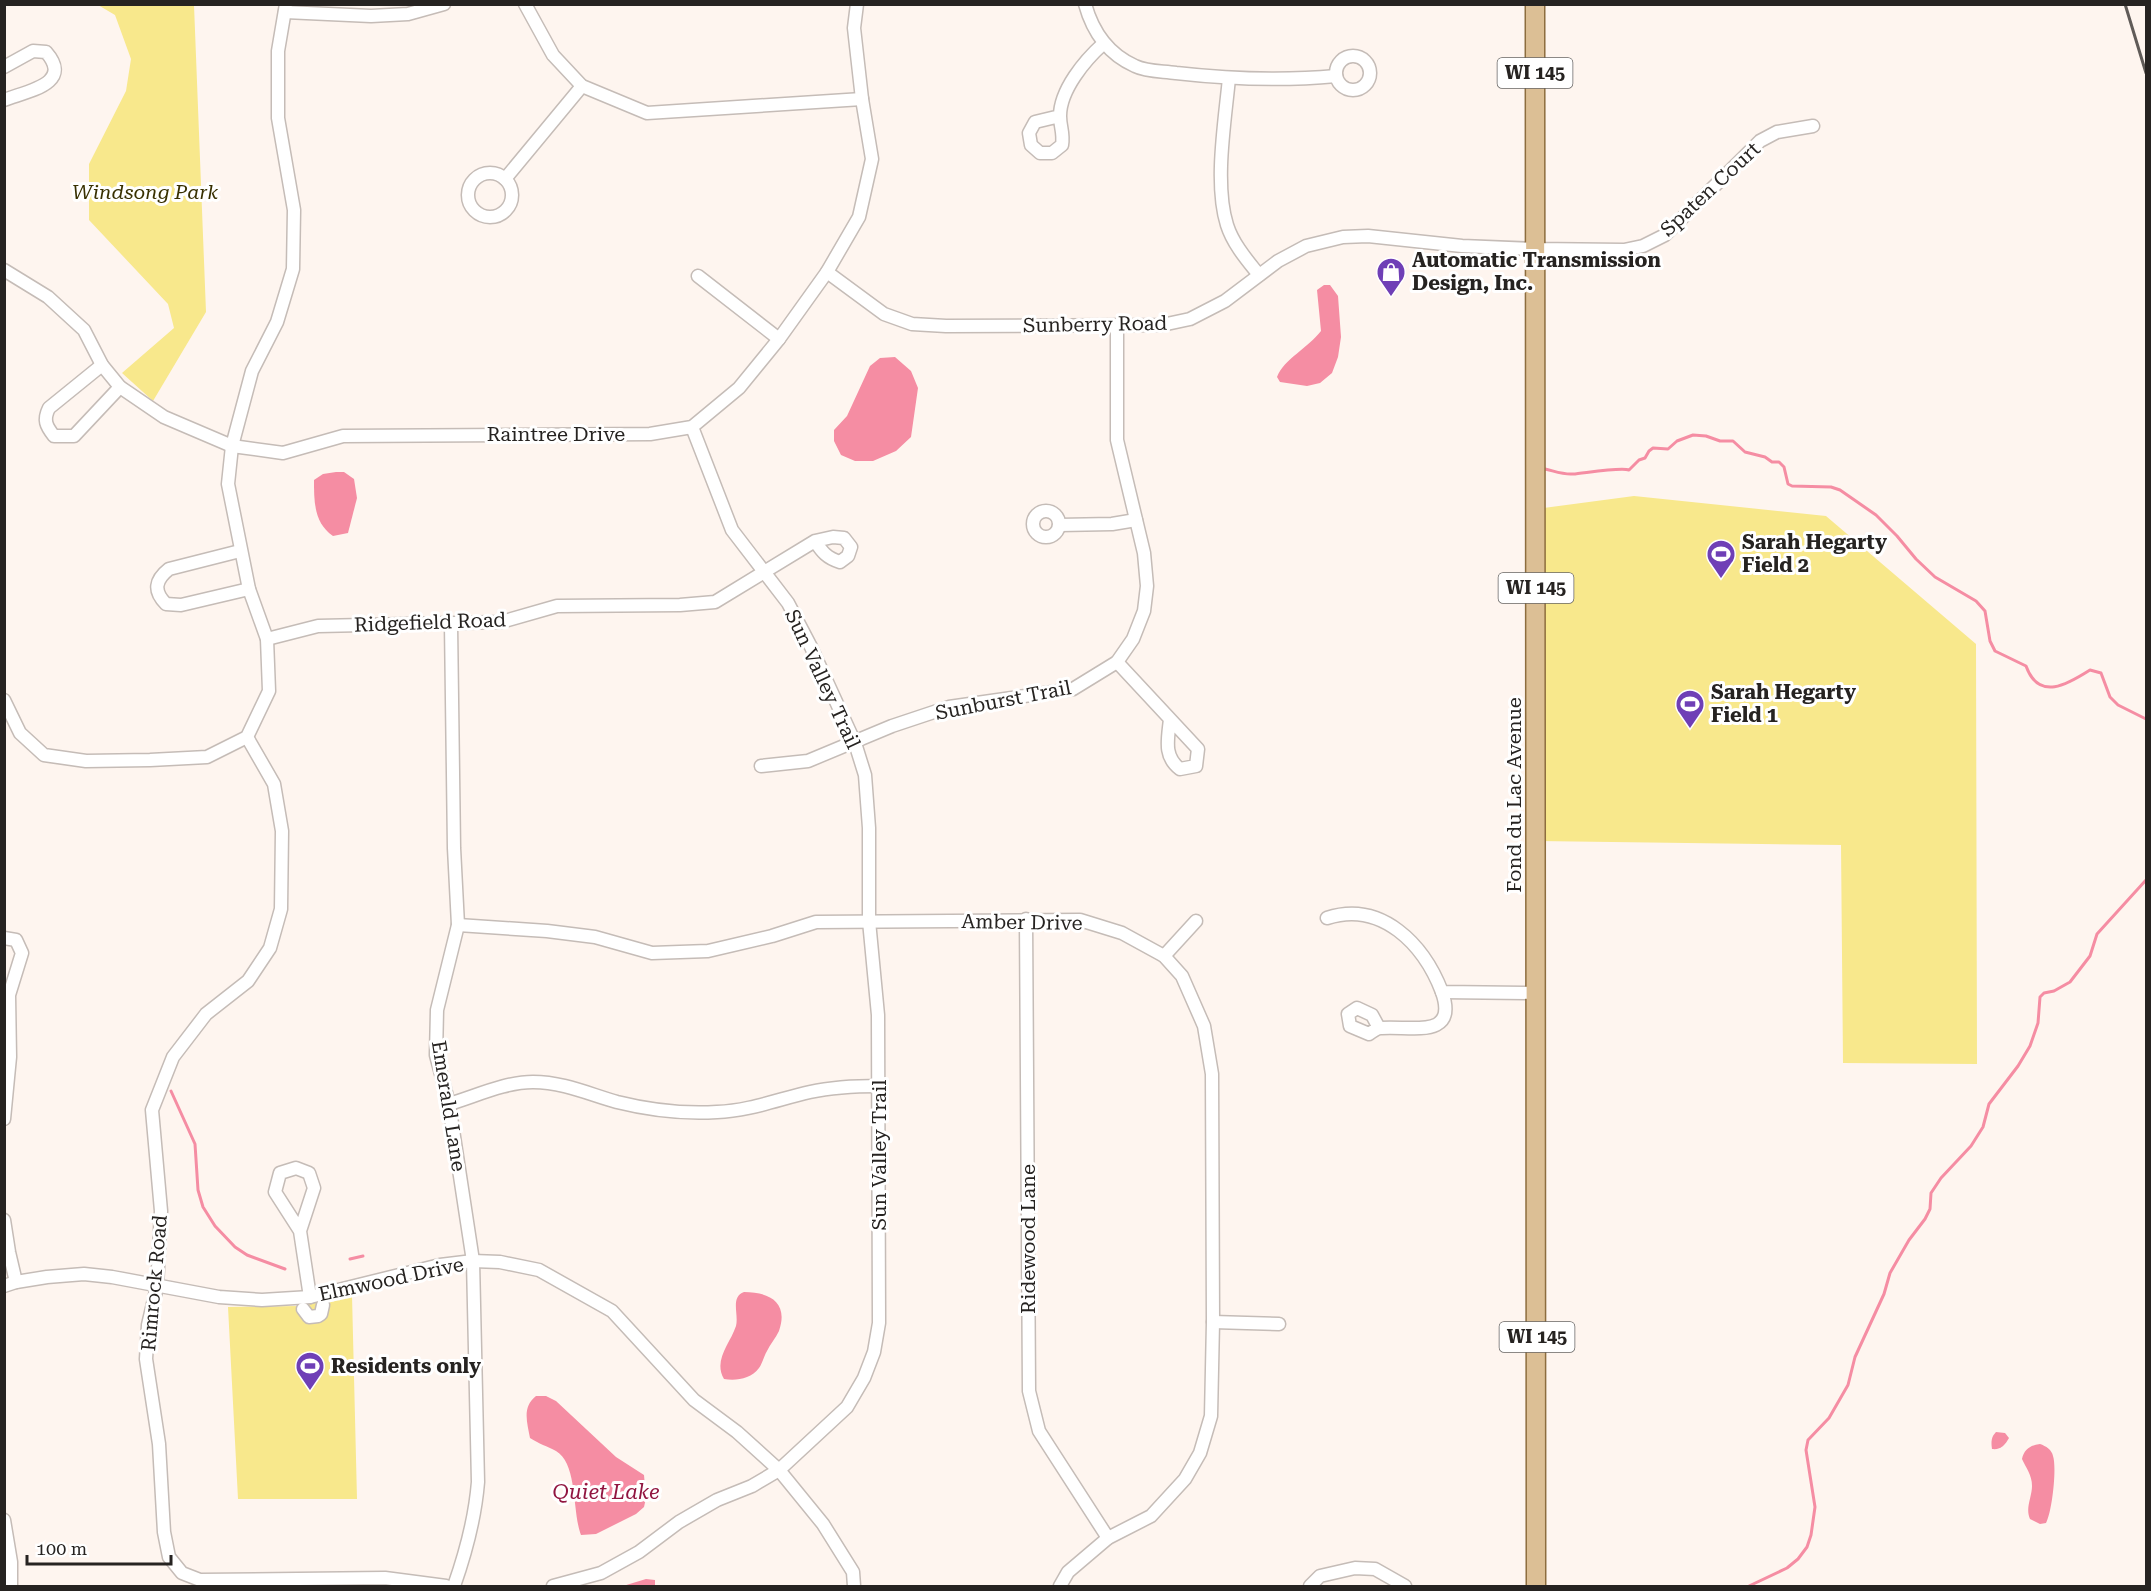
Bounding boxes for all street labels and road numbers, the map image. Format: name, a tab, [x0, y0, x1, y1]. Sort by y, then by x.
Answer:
road number: WI 145	[1498, 58, 1573, 88]
street label: Spaten Court	[1655, 136, 1765, 241]
street label: Sunberry Road	[1023, 311, 1168, 337]
street label: Raintree Drive	[487, 422, 625, 446]
road number: WI 145	[1498, 573, 1574, 603]
street label: Sun Valley Trail	[780, 605, 866, 753]
street label: Ridgefield Road	[353, 607, 507, 637]
street label: Sunburst Trail	[933, 675, 1073, 725]
street label: Fond du Lac Avenue	[1502, 697, 1526, 893]
street label: Amber Drive	[961, 909, 1083, 935]
street label: Emerald Lane	[427, 1039, 471, 1173]
street label: Sun Valley Trail	[867, 1079, 891, 1231]
street label: Ridewood Lane	[1016, 1164, 1040, 1314]
street label: Rimrock Road	[136, 1214, 172, 1352]
street label: Elmwood Drive	[316, 1252, 466, 1306]
road number: WI 145	[1500, 1322, 1574, 1352]

